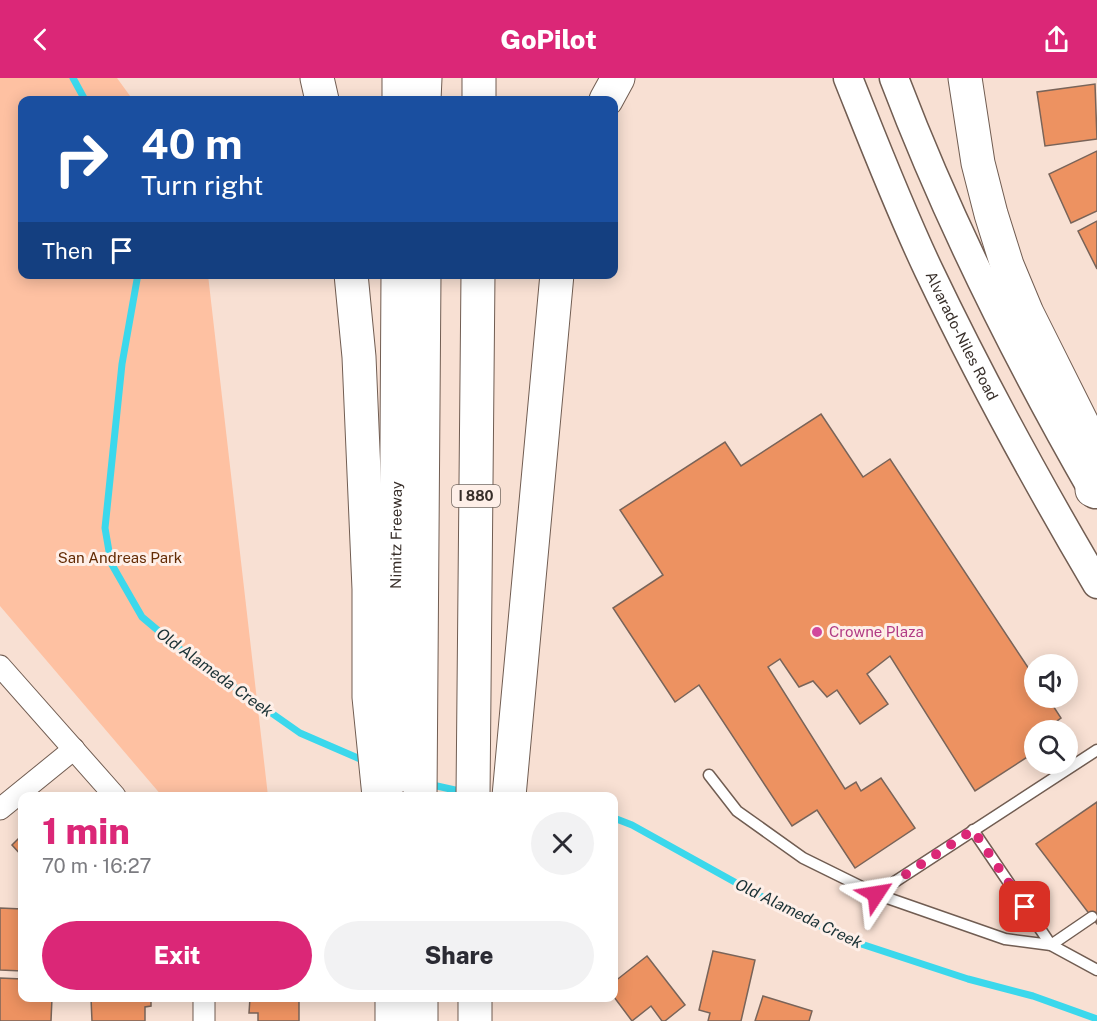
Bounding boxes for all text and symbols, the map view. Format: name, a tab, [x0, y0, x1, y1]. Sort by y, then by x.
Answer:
icon: back	[24, 23, 57, 56]
text: GoPilot	[500, 23, 597, 55]
icon: share	[1040, 23, 1073, 56]
text: 40 m	[141, 119, 243, 168]
icon: right	[42, 120, 120, 198]
text: Turn right	[141, 169, 264, 201]
icon: arrive	[105, 234, 138, 267]
text: Then	[42, 238, 93, 264]
street label: Alvarado-Niles Road	[922, 268, 1002, 403]
street label: Nimitz Freeway	[387, 481, 405, 589]
road number: I 880	[452, 485, 500, 507]
park label: San Andreas Park	[58, 549, 182, 566]
place label: Crowne Plaza	[829, 623, 924, 640]
water label: Old Alameda Creek	[153, 624, 277, 721]
marker: Crowne Plaza	[810, 625, 824, 639]
map controls	[1024, 654, 1078, 774]
button: sound	[1024, 654, 1078, 708]
button: search	[1024, 720, 1078, 774]
text: 1 min	[42, 810, 130, 852]
button: close	[531, 812, 594, 875]
text: 70 m · 16:27	[42, 854, 152, 878]
position arrow	[844, 862, 908, 926]
water label: Old Alameda Creek	[732, 874, 866, 953]
pin	[999, 881, 1050, 932]
icon: arrive	[1008, 890, 1041, 923]
button: Exit	[42, 921, 312, 990]
button: Share	[324, 921, 594, 990]

